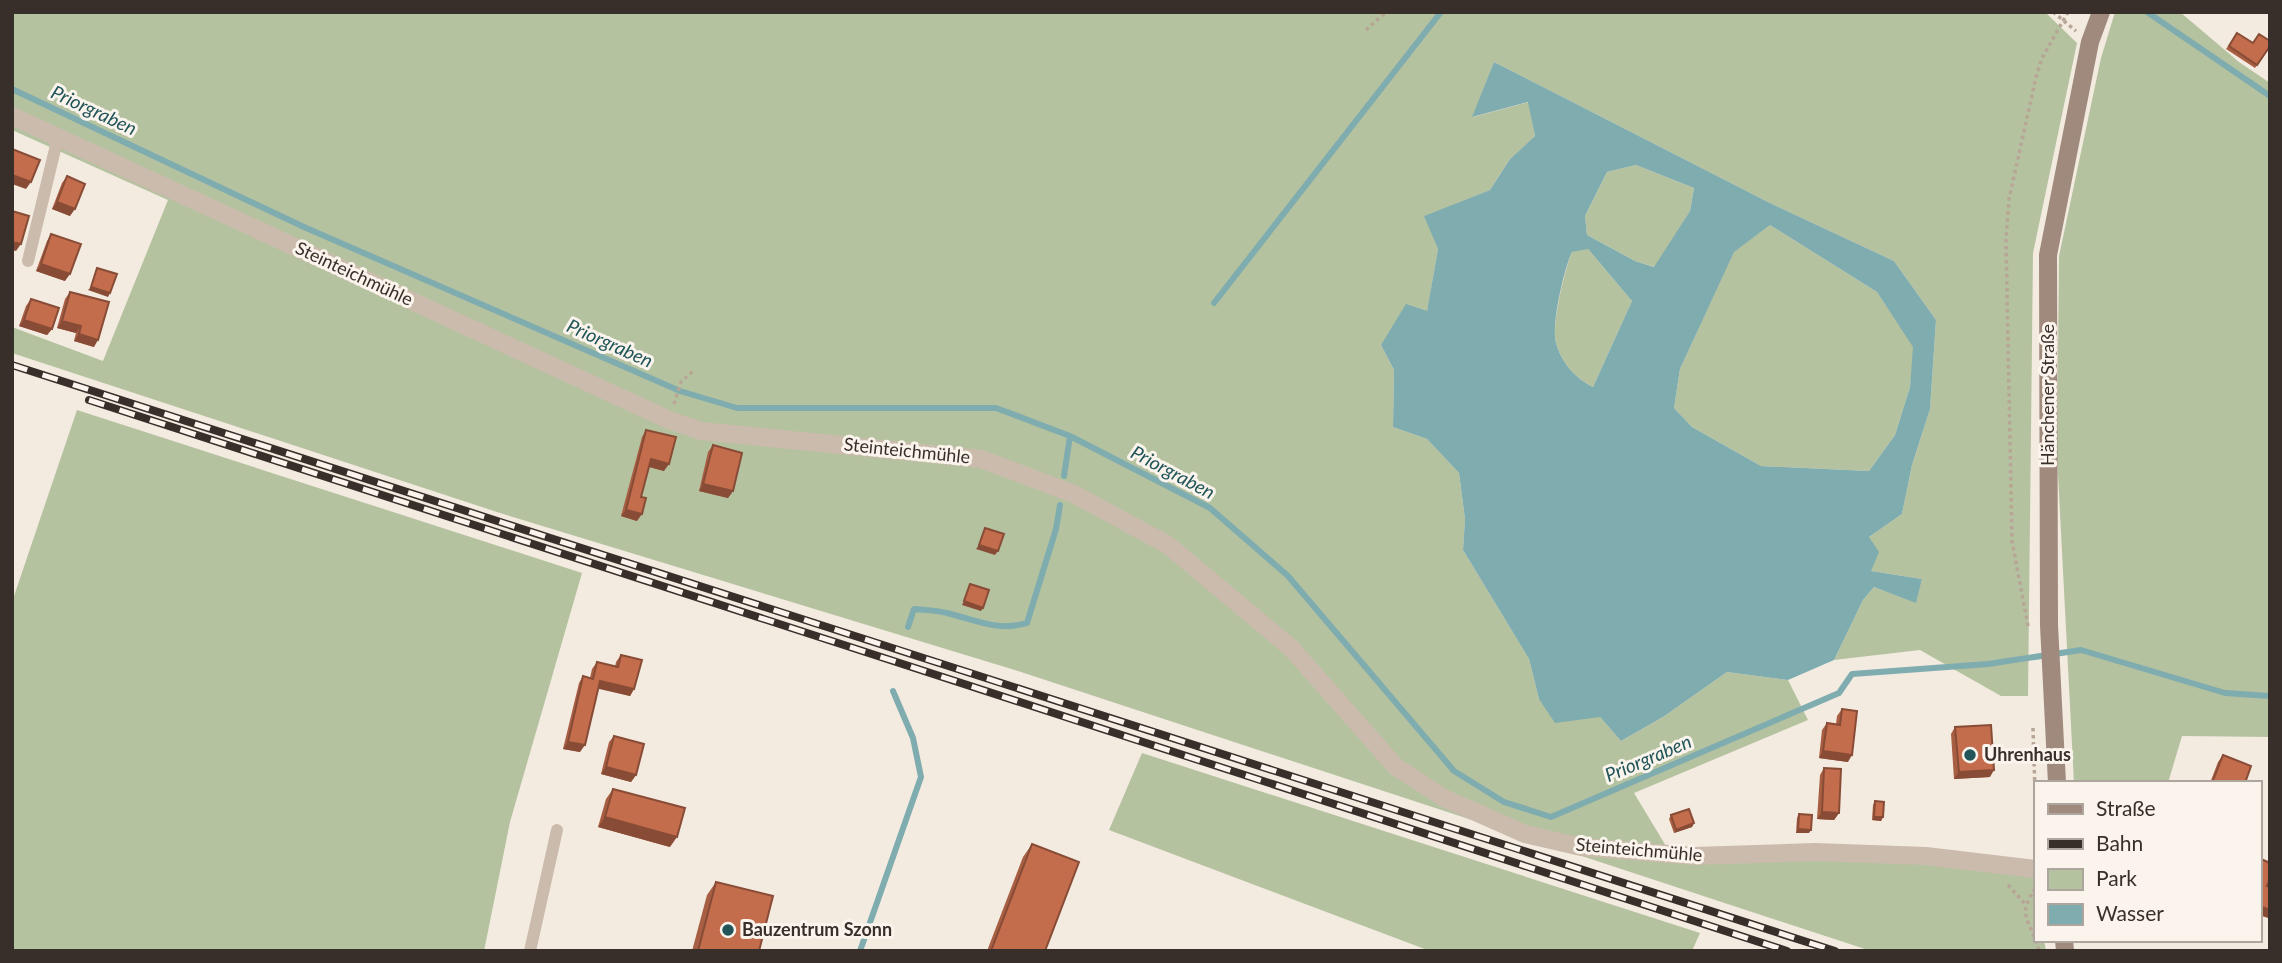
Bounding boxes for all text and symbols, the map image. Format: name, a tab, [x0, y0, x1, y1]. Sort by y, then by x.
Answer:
water label: Priorgraben	[48, 80, 141, 139]
street label: Steinteichmühle	[292, 236, 417, 310]
water label: Priorgraben	[564, 313, 657, 372]
street label: Hänchener Straße	[2036, 324, 2058, 466]
street label: Steinteichmühle	[843, 432, 971, 468]
water label: Priorgraben	[1127, 440, 1219, 503]
water label: Priorgraben	[1601, 729, 1695, 786]
place label: Uhrenhaus	[1984, 743, 2071, 765]
marker: Uhrenhaus	[1962, 747, 1978, 763]
legend	[2034, 781, 2261, 942]
text: Straße	[2096, 795, 2156, 820]
text: Bahn	[2096, 830, 2143, 855]
street label: Steinteichmühle	[1575, 833, 1703, 865]
text: Park	[2096, 865, 2137, 890]
text: Wasser	[2096, 900, 2164, 925]
place label: Bauzentrum Szonn	[742, 918, 892, 940]
marker: Bauzentrum Szonn	[720, 922, 736, 938]

